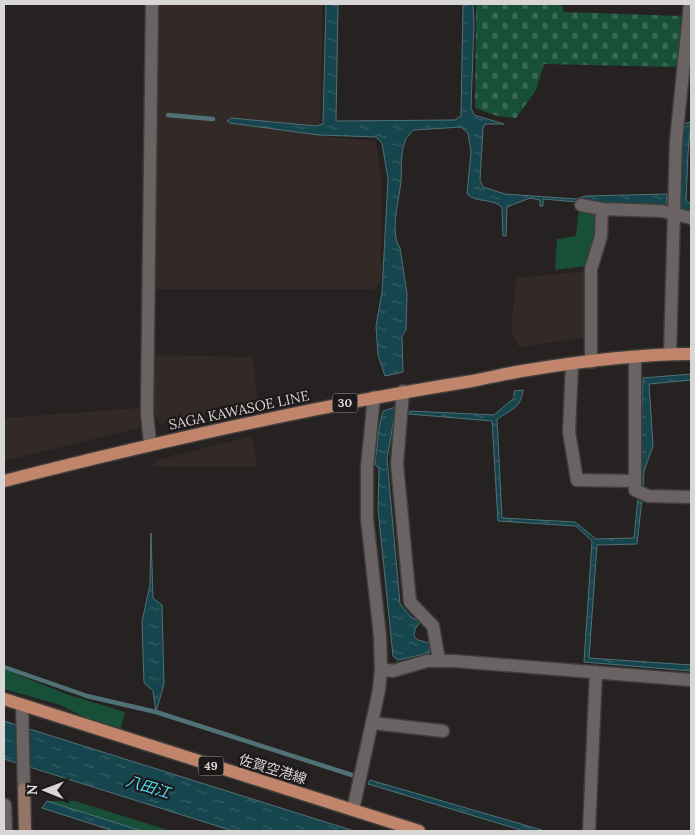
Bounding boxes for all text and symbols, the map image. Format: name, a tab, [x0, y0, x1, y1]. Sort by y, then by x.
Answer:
street label: SAGA KAWASOE LINE	[167, 386, 311, 434]
road number: 30	[332, 393, 358, 412]
street label: 佐賀空港線	[237, 750, 309, 788]
road number: 49	[198, 756, 224, 776]
north arrow	[20, 765, 70, 815]
water label: 八田江	[124, 771, 174, 803]
text: N	[23, 784, 41, 795]

